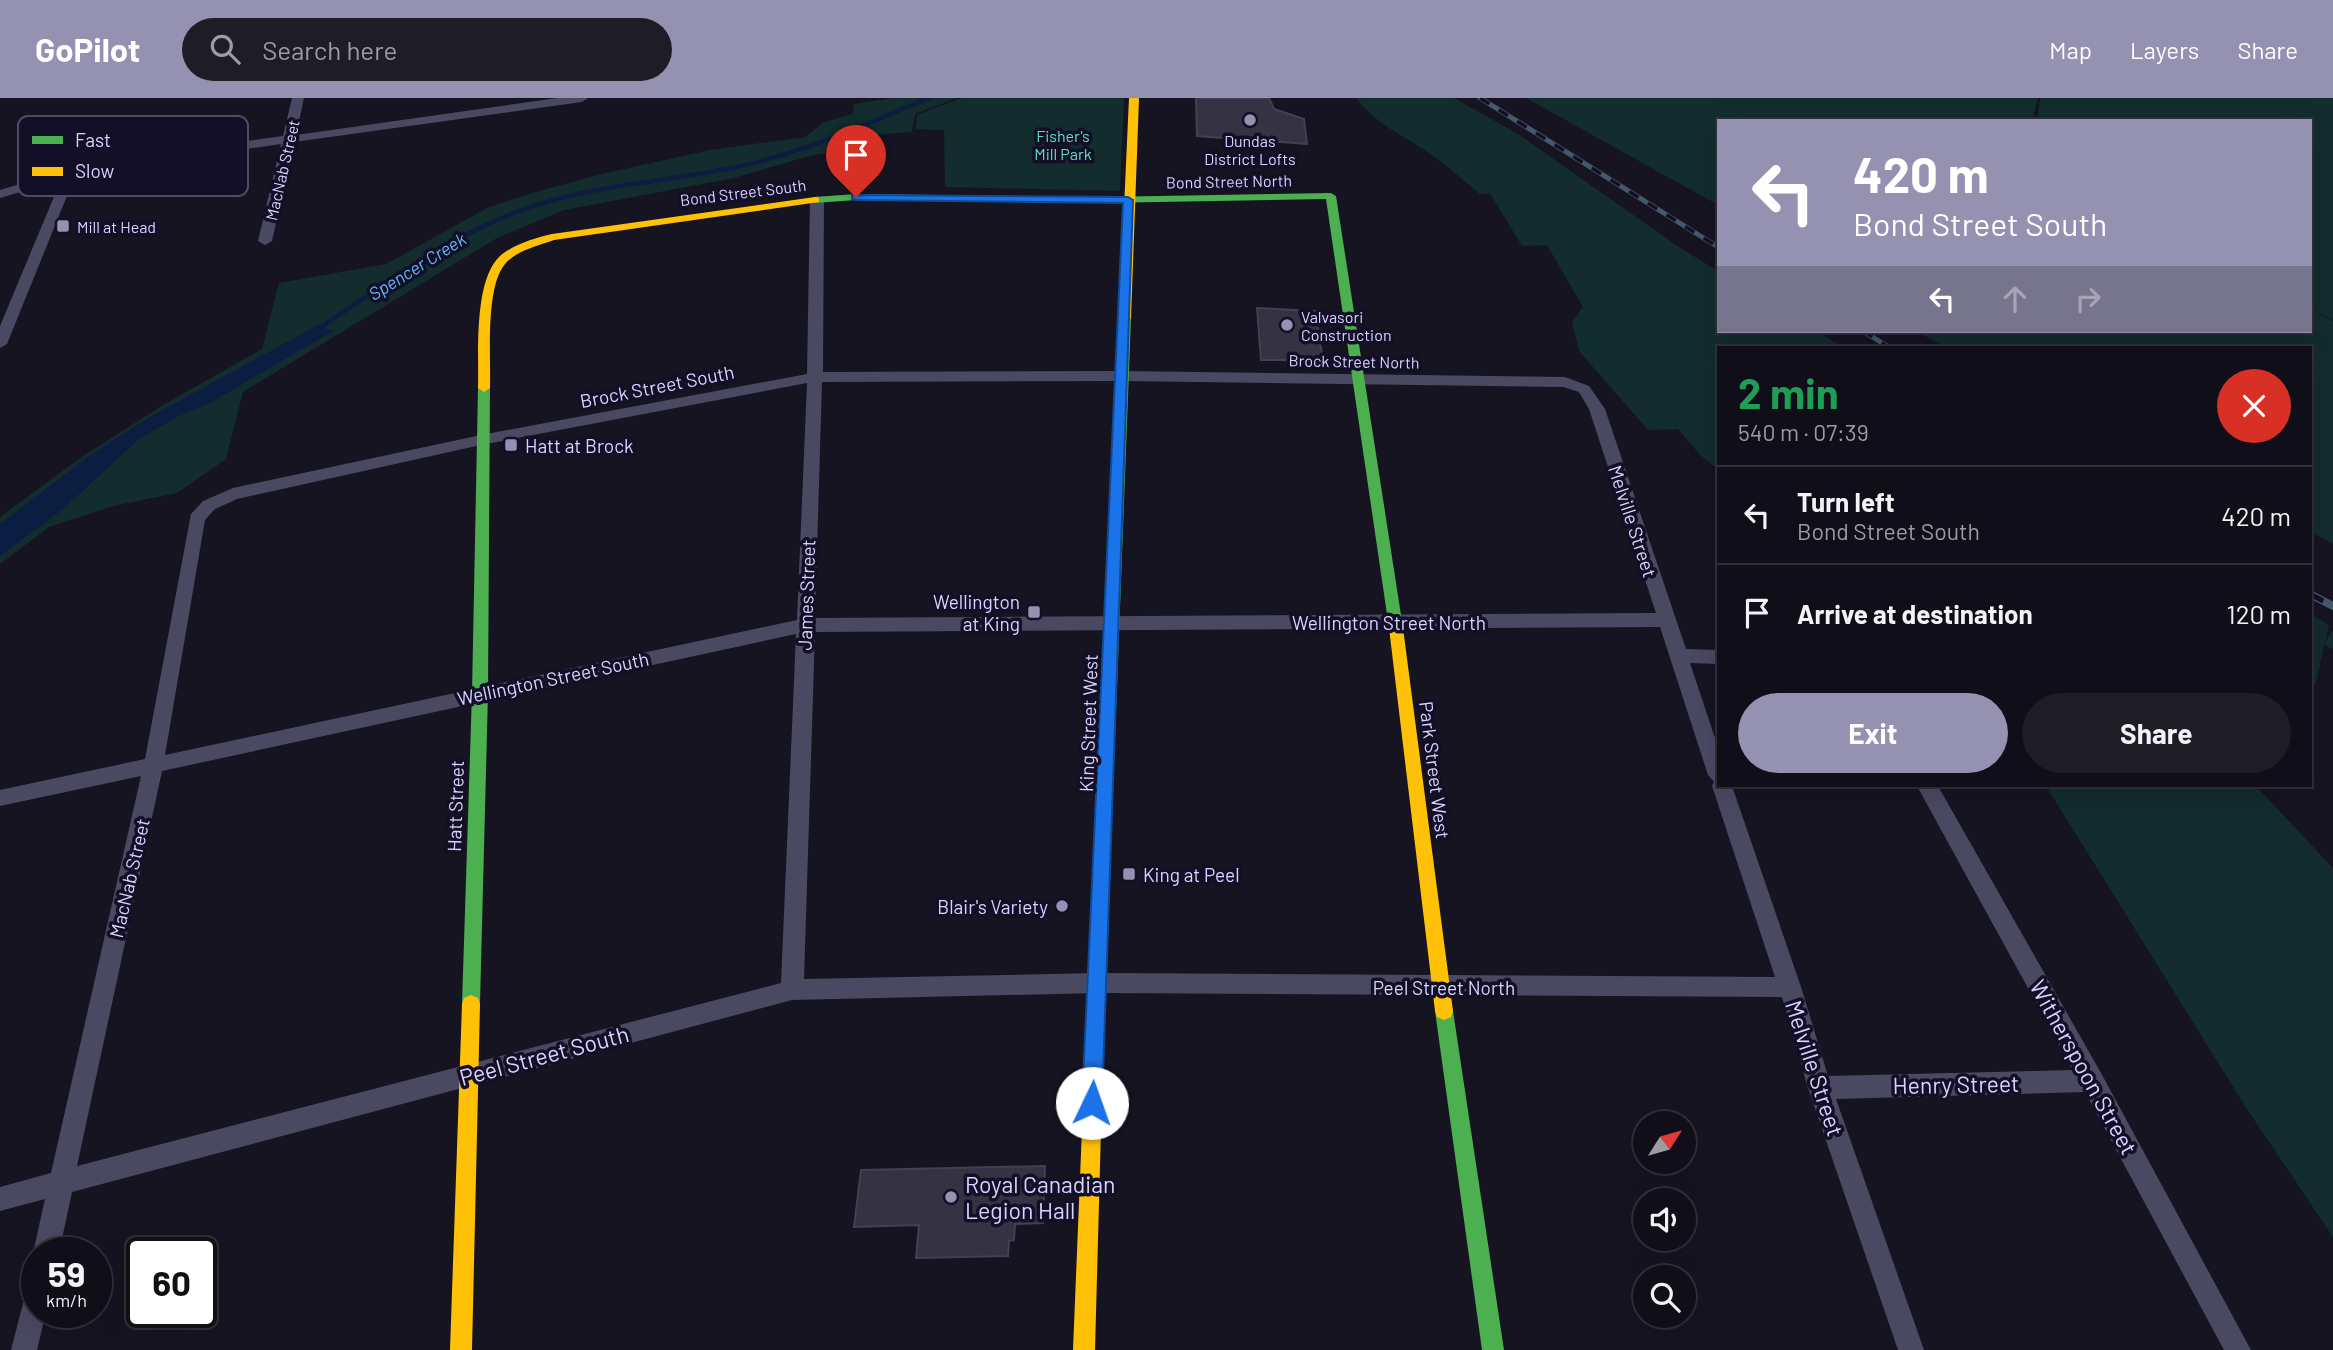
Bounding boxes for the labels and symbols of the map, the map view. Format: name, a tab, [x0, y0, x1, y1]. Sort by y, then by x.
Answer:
marker: Dundas District Lofts	[1242, 112, 1258, 128]
legend	[18, 116, 248, 196]
street label: MacNab Street	[261, 118, 303, 222]
pin	[826, 125, 886, 197]
park label: Fisher's Mill Park	[1034, 126, 1092, 163]
text: Fast	[75, 128, 111, 151]
place label: Dundas District Lofts	[1204, 131, 1296, 168]
text: Slow	[75, 159, 114, 182]
street label: Bond Street North	[1166, 170, 1292, 192]
street label: Bond Street South	[679, 175, 807, 209]
place label: Mill at Head	[77, 217, 156, 236]
marker: Mill at Head	[55, 218, 71, 234]
water label: Spencer Creek	[364, 227, 470, 305]
place label: Valvasori Construction	[1301, 307, 1392, 344]
marker: Valvasori Construction	[1279, 317, 1295, 333]
street label: Brock Street North	[1288, 350, 1420, 372]
street label: Brock Street South	[578, 360, 736, 412]
place label: Hatt at Brock	[525, 434, 634, 457]
marker: Hatt at Brock	[503, 437, 519, 453]
street label: Melville Street	[1604, 462, 1662, 580]
street label: James Street	[793, 539, 819, 651]
place label: Wellington at King	[933, 590, 1020, 635]
marker: Wellington at King	[1026, 604, 1042, 620]
street label: Wellington Street North	[1292, 611, 1486, 634]
street label: Wellington Street South	[455, 646, 651, 710]
street label: King Street West	[1074, 654, 1102, 792]
street label: Park Street West	[1415, 700, 1455, 840]
street label: Hatt Street	[442, 760, 468, 852]
street label: MacNab Street	[104, 816, 154, 940]
place label: King at Peel	[1143, 863, 1240, 886]
marker: King at Peel	[1121, 866, 1137, 882]
place label: Blair's Variety	[937, 895, 1048, 918]
marker: Blair's Variety	[1054, 898, 1070, 914]
street label: Witherspoon Street	[2024, 975, 2144, 1159]
street label: Peel Street North	[1373, 976, 1515, 999]
street label: Melville Street	[1780, 997, 1850, 1139]
street label: Peel Street South	[456, 1019, 632, 1091]
position arrow	[1055, 1066, 1129, 1140]
street label: Henry Street	[1892, 1069, 2020, 1099]
north arrow	[1633, 1111, 1696, 1174]
place label: Royal Canadian Legion Hall	[965, 1170, 1115, 1224]
marker: Royal Canadian Legion Hall	[943, 1189, 959, 1205]
speed limit sign: 60	[126, 1237, 217, 1328]

